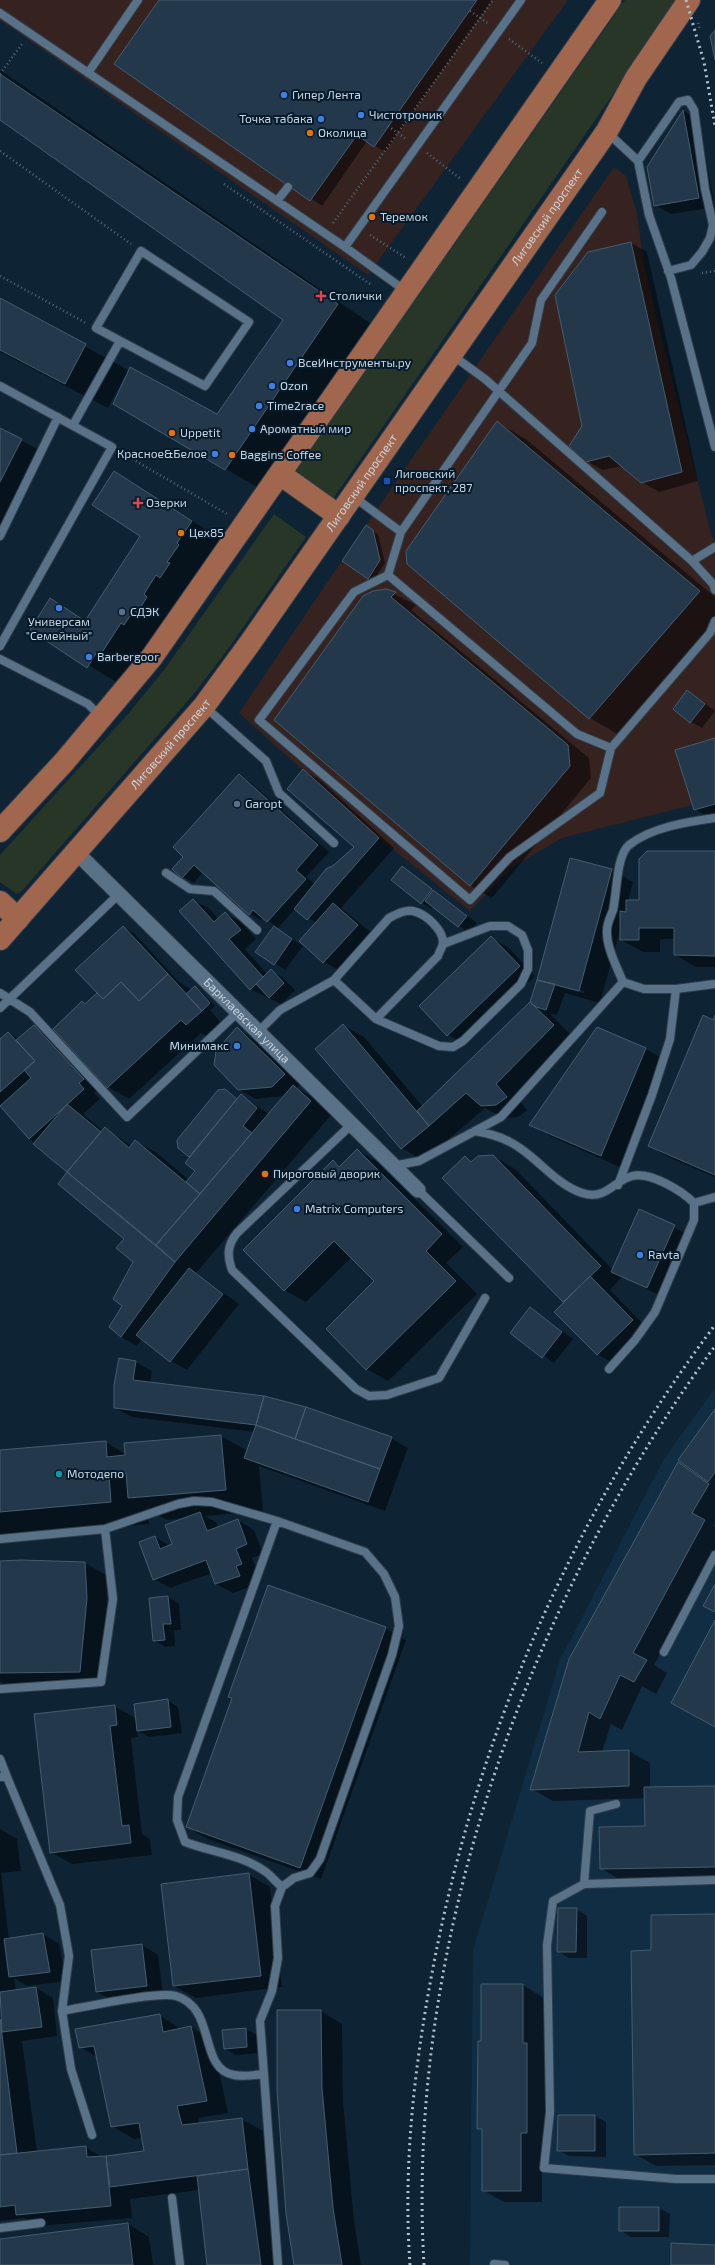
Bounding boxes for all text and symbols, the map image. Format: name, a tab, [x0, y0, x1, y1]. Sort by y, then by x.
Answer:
place label: Гипер Лента	[292, 87, 361, 101]
marker: Гипер Лента	[279, 90, 289, 100]
place label: Чистотроник	[369, 107, 443, 121]
marker: Чистотроник	[356, 110, 366, 120]
place label: Точка табака	[239, 111, 313, 125]
marker: Точка табака	[316, 114, 326, 124]
place label: Околица	[318, 125, 367, 139]
marker: Околица	[305, 128, 315, 138]
street label: Лиговский проспект	[507, 165, 585, 268]
place label: Теремок	[380, 209, 428, 223]
marker: Теремок	[367, 212, 377, 222]
place label: Столички	[329, 288, 382, 302]
marker: Столички	[316, 291, 326, 301]
place label: ВсеИнструменты.ру	[298, 355, 412, 370]
marker: ВсеИнструменты.ру	[285, 358, 295, 368]
place label: Ozon	[280, 378, 308, 392]
marker: Ozon	[267, 381, 277, 391]
place label: Time2race	[267, 398, 324, 412]
marker: Time2race	[254, 401, 264, 411]
place label: Ароматный мир	[260, 421, 351, 435]
marker: Ароматный мир	[247, 424, 257, 434]
place label: Uppetit	[180, 425, 221, 439]
marker: Uppetit	[167, 428, 177, 438]
street label: Лиговский проспект	[322, 431, 400, 534]
place label: Красное&Белое	[117, 446, 207, 460]
place label: Baggins Coffee	[240, 447, 321, 461]
marker: Красное&Белое	[210, 449, 220, 459]
marker: Baggins Coffee	[227, 450, 237, 460]
place label: Лиговский проспект, 287	[395, 466, 472, 494]
marker: Лиговский проспект, 287	[382, 476, 392, 486]
place label: Озерки	[146, 495, 187, 509]
marker: Озерки	[133, 498, 143, 508]
place label: Цех85	[189, 525, 224, 539]
marker: Цех85	[176, 528, 186, 538]
marker: Универсам "Семейный"	[54, 603, 64, 613]
place label: СДЭК	[130, 604, 159, 618]
marker: СДЭК	[117, 607, 127, 617]
place label: Универсам "Семейный"	[26, 614, 92, 642]
place label: Barbergoor	[97, 649, 159, 663]
marker: Barbergoor	[84, 652, 94, 662]
street label: Лиговский проспект	[127, 696, 213, 791]
place label: Garopt	[245, 796, 283, 810]
marker: Garopt	[232, 799, 242, 809]
street label: Барклаевская улица	[201, 974, 293, 1066]
place label: Минимакс	[170, 1038, 229, 1052]
marker: Минимакс	[232, 1041, 242, 1051]
place label: Пироговый дворик	[273, 1166, 381, 1180]
marker: Пироговый дворик	[260, 1169, 270, 1179]
place label: Matrix Computers	[305, 1201, 403, 1215]
marker: Matrix Computers	[292, 1204, 302, 1214]
place label: Ravta	[648, 1247, 680, 1261]
marker: Ravta	[635, 1250, 645, 1260]
place label: Мотодепо	[67, 1466, 124, 1480]
marker: Мотодепо	[54, 1469, 64, 1479]

